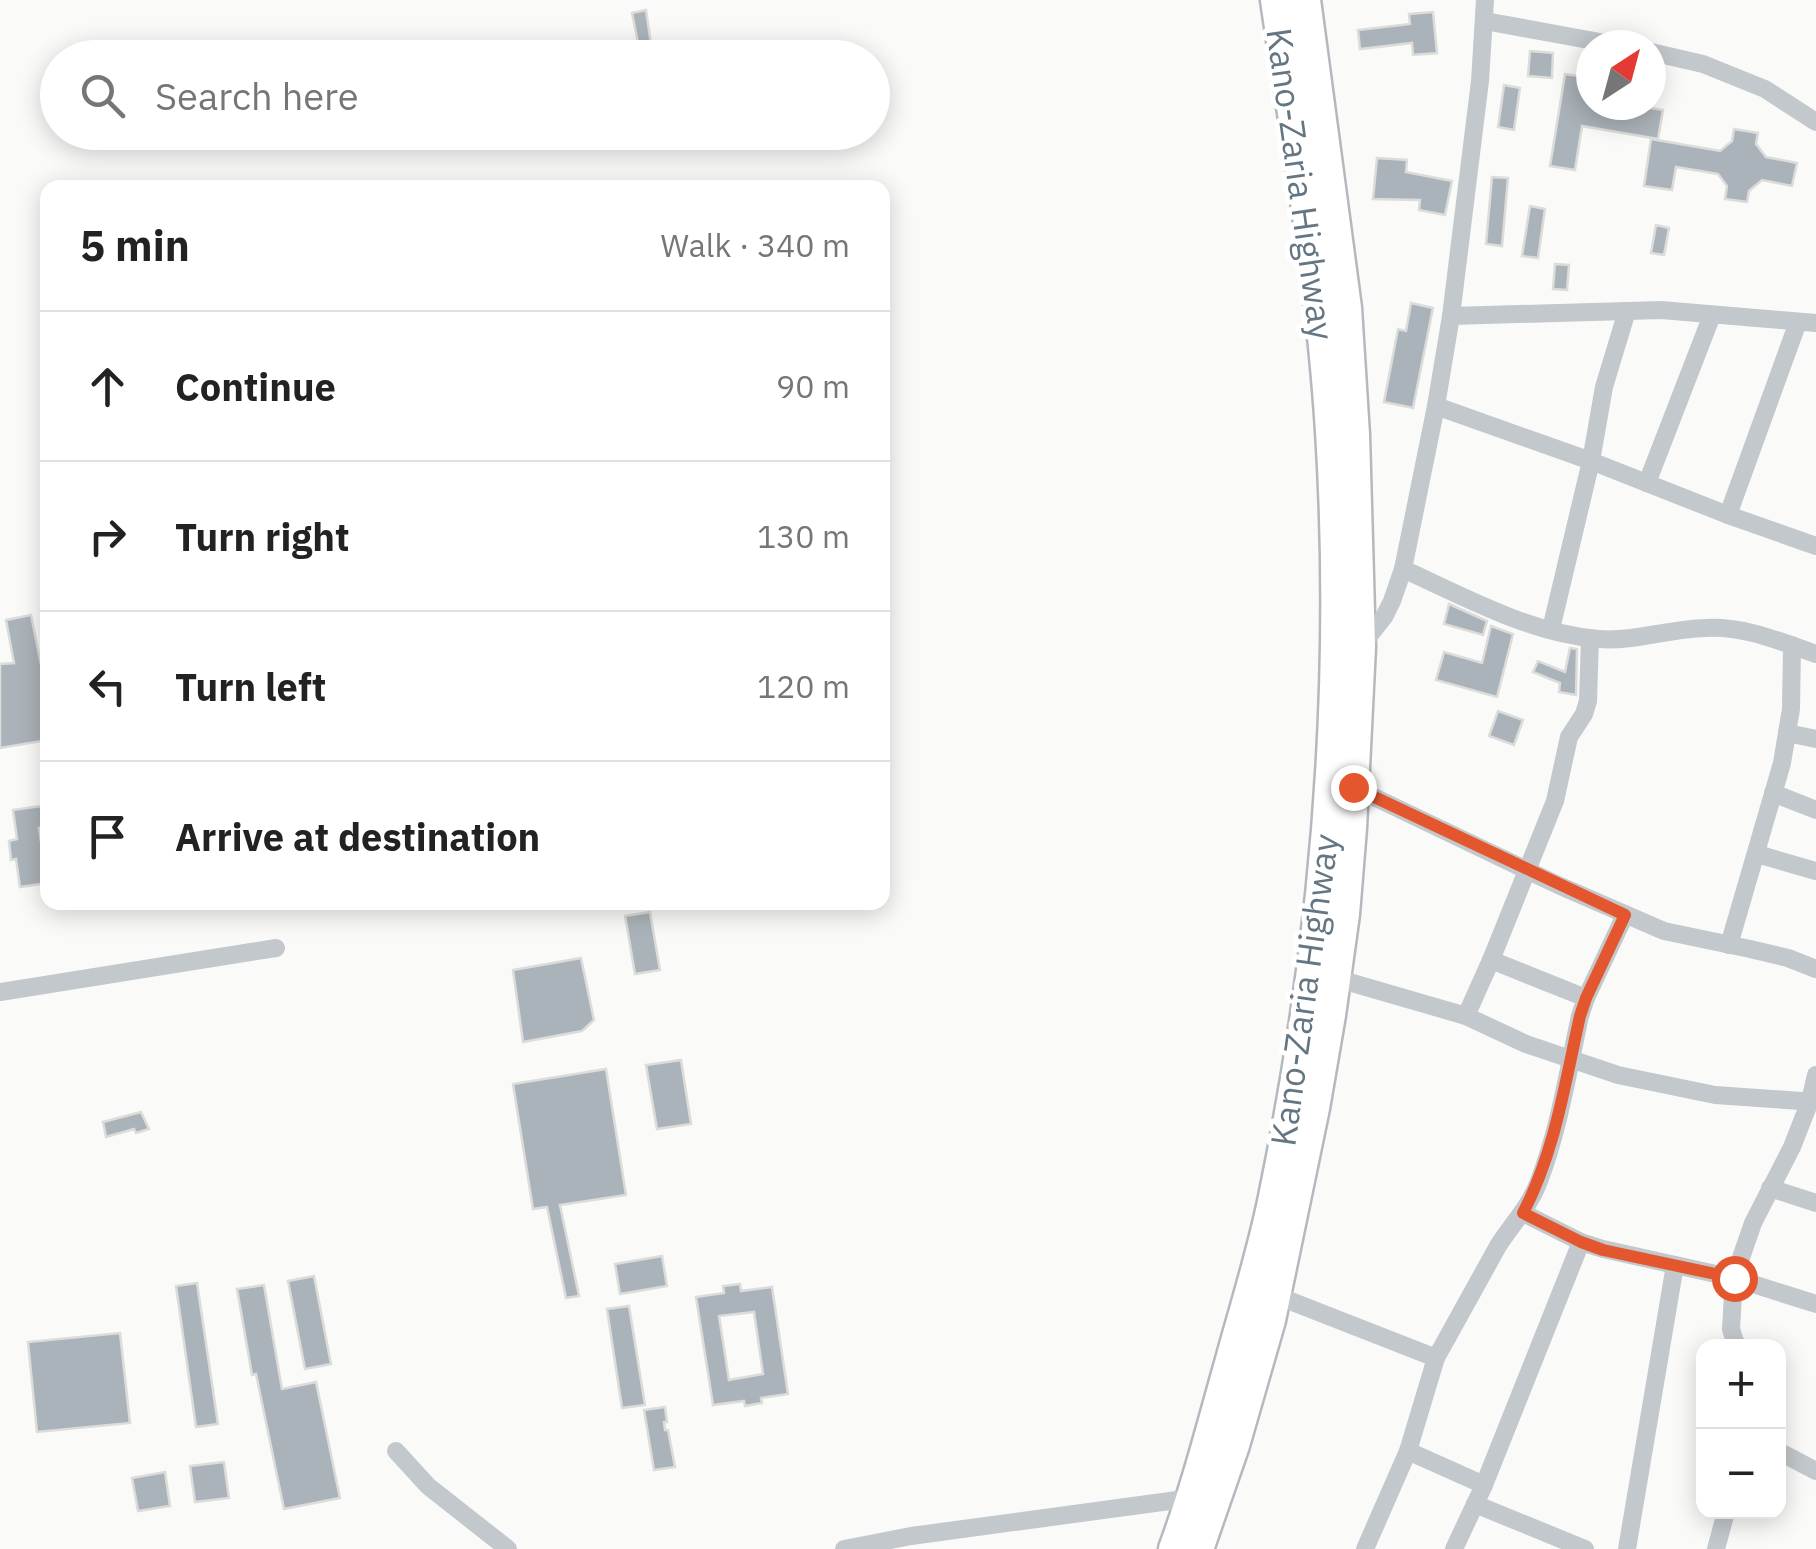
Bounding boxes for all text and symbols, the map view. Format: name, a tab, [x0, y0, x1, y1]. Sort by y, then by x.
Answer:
street label: Kano-Zaria Highway	[1256, 25, 1346, 343]
north arrow	[1576, 30, 1666, 120]
search box	[40, 40, 890, 150]
icon: search	[75, 68, 130, 123]
text: Search here	[155, 71, 359, 120]
text: 5 min	[80, 218, 190, 273]
text: Walk · 340 m	[661, 224, 850, 266]
icon: ahead	[80, 359, 135, 414]
text: Continue	[175, 362, 336, 411]
text: 90 m	[776, 365, 850, 407]
icon: right	[80, 509, 135, 564]
text: Turn right	[175, 512, 350, 561]
text: 130 m	[757, 515, 850, 557]
icon: left	[80, 659, 135, 714]
text: Turn left	[175, 662, 326, 711]
text: 120 m	[757, 665, 850, 707]
route end	[1331, 765, 1377, 811]
icon: arrive	[80, 809, 135, 864]
text: Arrive at destination	[175, 812, 540, 861]
street label: Kano-Zaria Highway	[1259, 831, 1349, 1149]
route start	[1712, 1256, 1758, 1302]
map controls	[1696, 1339, 1786, 1519]
button: +	[1696, 1339, 1786, 1429]
button: −	[1696, 1429, 1786, 1519]

